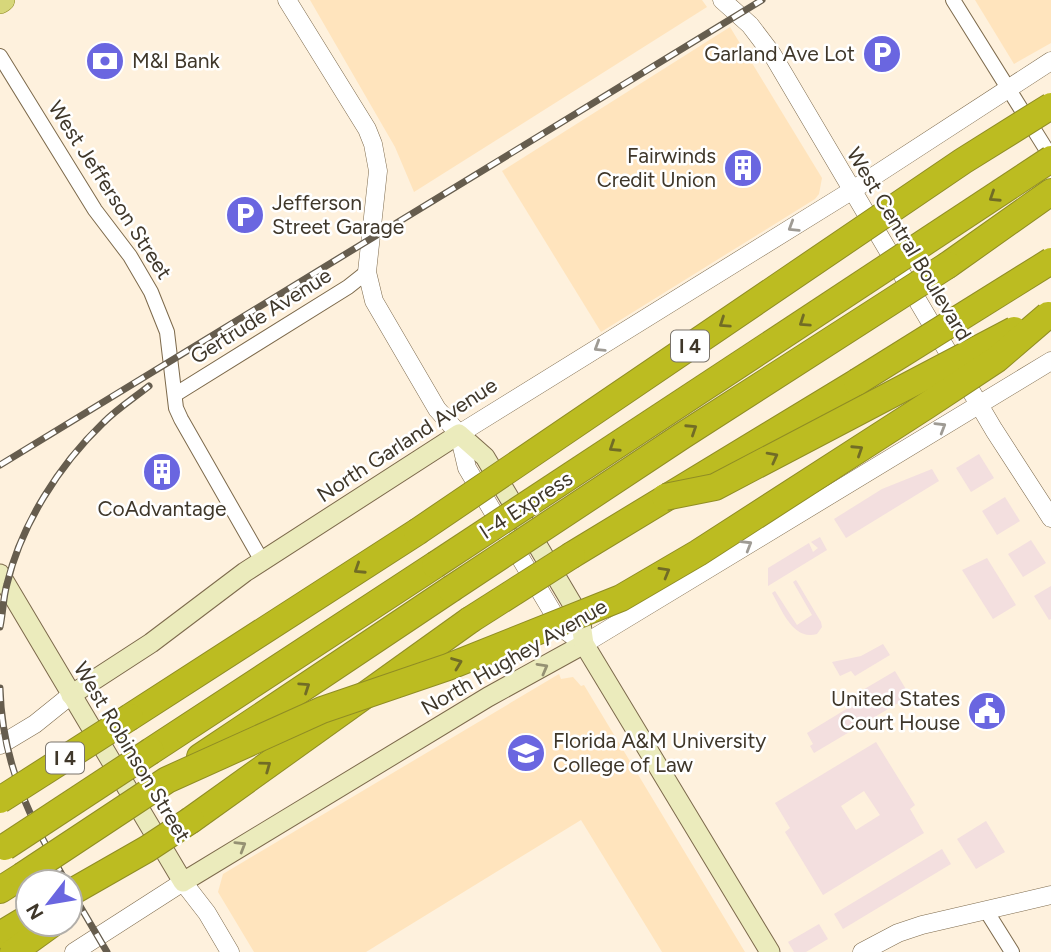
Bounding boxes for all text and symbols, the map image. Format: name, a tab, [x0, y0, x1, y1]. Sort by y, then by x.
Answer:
parking icon: Garland Ave Lot	[861, 33, 903, 75]
bank icon: M&I Bank	[84, 40, 126, 82]
place label: Garland Ave Lot	[704, 41, 855, 66]
place label: M&I Bank	[132, 48, 220, 73]
street label: West Jefferson Street	[43, 96, 177, 284]
place label: Fairwinds Credit Union	[597, 143, 716, 192]
street label: West Central Boulevard	[842, 143, 977, 345]
building icon: Fairwinds Credit Union	[722, 147, 764, 189]
one-way arrow	[989, 189, 1002, 201]
place label: Jefferson Street Garage	[272, 190, 404, 239]
parking icon: Jefferson Street Garage	[224, 194, 266, 236]
one-way arrow	[787, 218, 800, 231]
street label: Gertrude Avenue	[186, 262, 336, 369]
one-way arrow	[799, 314, 812, 326]
one-way arrow	[719, 315, 732, 327]
road number: I 4	[671, 330, 709, 362]
one-way arrow	[594, 338, 607, 351]
street label: North Garland Avenue	[312, 372, 501, 507]
one-way arrow	[934, 423, 947, 436]
one-way arrow	[684, 425, 697, 438]
one-way arrow	[609, 439, 622, 452]
one-way arrow	[850, 446, 863, 459]
building icon: CoAdvantage	[141, 451, 183, 493]
one-way arrow	[766, 451, 778, 465]
street label: I-4 Express	[475, 465, 577, 544]
place label: CoAdvantage	[97, 496, 227, 521]
one-way arrow	[739, 540, 752, 553]
one-way arrow	[354, 561, 367, 574]
one-way arrow	[658, 567, 671, 580]
street label: North Hughey Avenue	[416, 593, 611, 720]
street label: West Robinson Street	[69, 657, 196, 846]
one-way arrow	[451, 658, 463, 672]
one-way arrow	[535, 662, 548, 676]
one-way arrow	[297, 683, 310, 695]
place label: United States Court House	[831, 686, 960, 735]
public building icon: United States Court House	[966, 690, 1008, 732]
place label: Florida A&M University College of Law	[553, 728, 766, 777]
school or university icon: Florida A&M University College of Law	[505, 732, 547, 774]
road number: I 4	[46, 743, 84, 774]
one-way arrow	[258, 762, 271, 774]
one-way arrow	[234, 841, 247, 854]
north arrow	[14, 868, 84, 938]
text: N	[21, 899, 48, 924]

